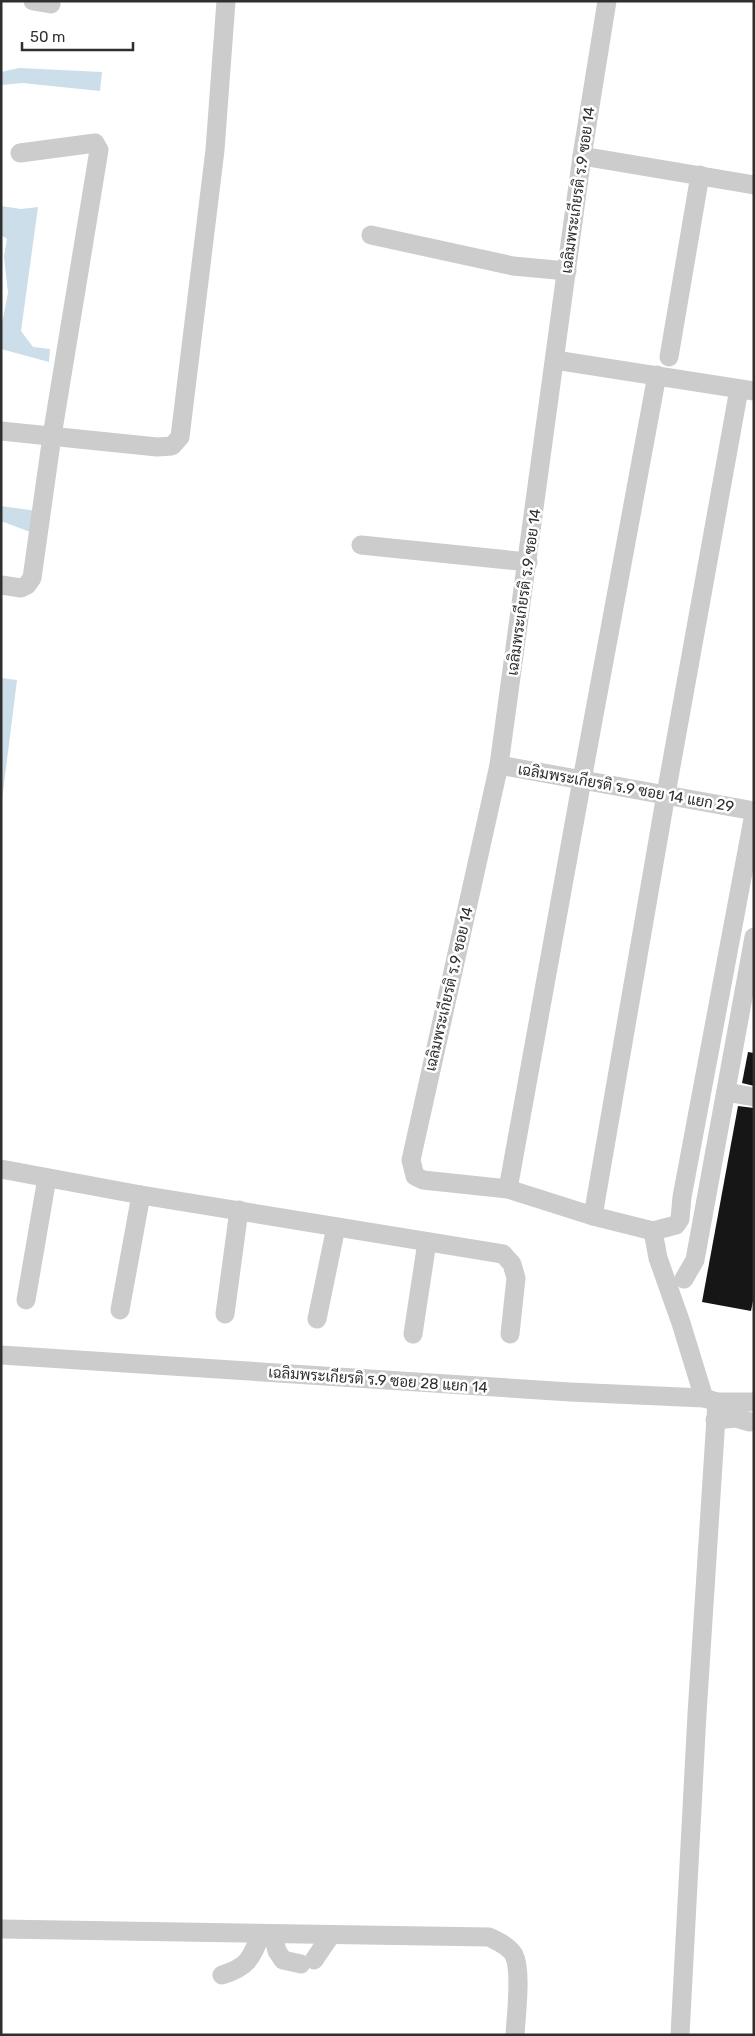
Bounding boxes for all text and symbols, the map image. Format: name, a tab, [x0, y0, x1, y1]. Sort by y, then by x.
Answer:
scale bar	[22, 20, 134, 52]
text: 50 m	[30, 28, 65, 46]
street label: เฉลิมพระเกียรติ ร.9 ซอย 14	[556, 105, 599, 274]
street label: เฉลิมพระเกียรติ ร.9 ซอย 14	[502, 507, 545, 676]
street label: เฉลิมพระเกียรติ ร.9 ซอย 14 แยก 29	[517, 759, 736, 816]
street label: เฉลิมพระเกียรติ ร.9 ซอย 14	[420, 905, 477, 1073]
street label: เฉลิมพระเกียรติ ร.9 ซอย 28 แยก 14	[268, 1362, 488, 1397]

